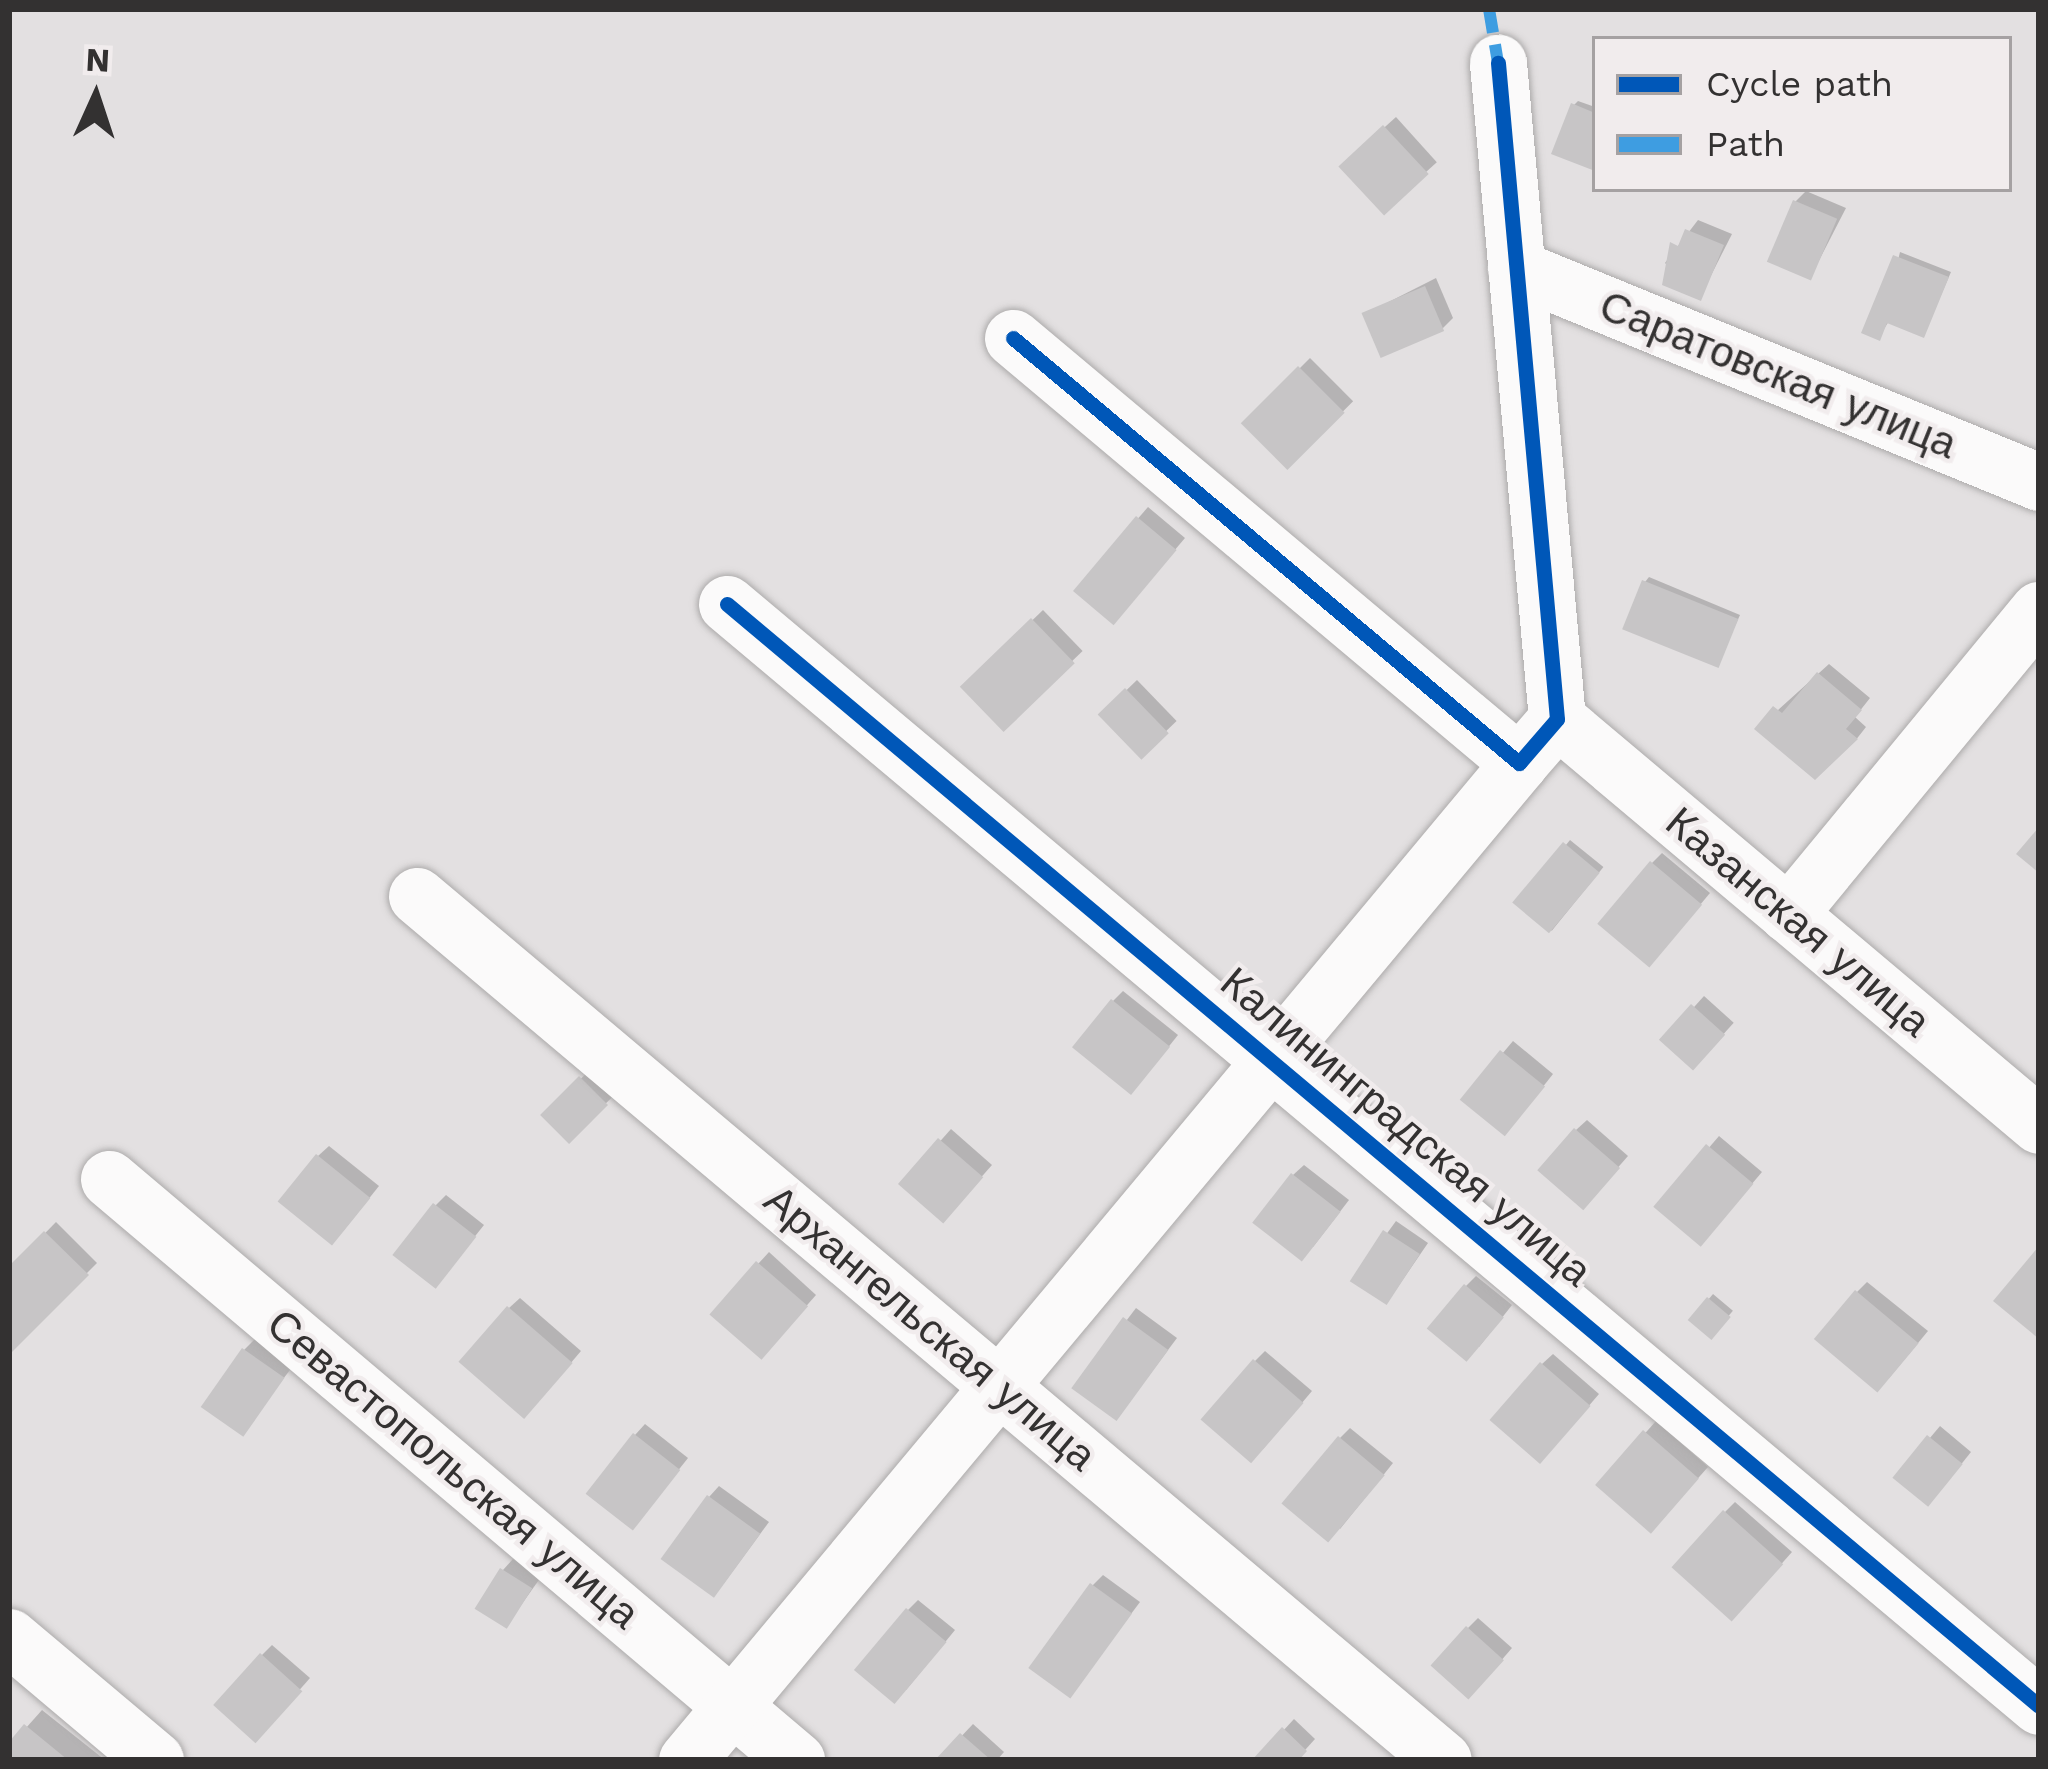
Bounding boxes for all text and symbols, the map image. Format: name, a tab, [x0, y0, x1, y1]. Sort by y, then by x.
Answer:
north arrow	[36, 36, 156, 156]
legend	[1592, 36, 2012, 192]
text: N	[85, 39, 111, 80]
text: Cycle path	[1706, 63, 1893, 105]
text: Path	[1706, 123, 1785, 165]
street label: Саратовская улица	[1592, 280, 1964, 470]
street label: Казанская улица	[1656, 797, 1940, 1047]
street label: Калининградская улица	[1210, 957, 1602, 1297]
street label: Архангельская улица	[754, 1175, 1106, 1481]
street label: Севастопольская улица	[257, 1299, 649, 1639]

